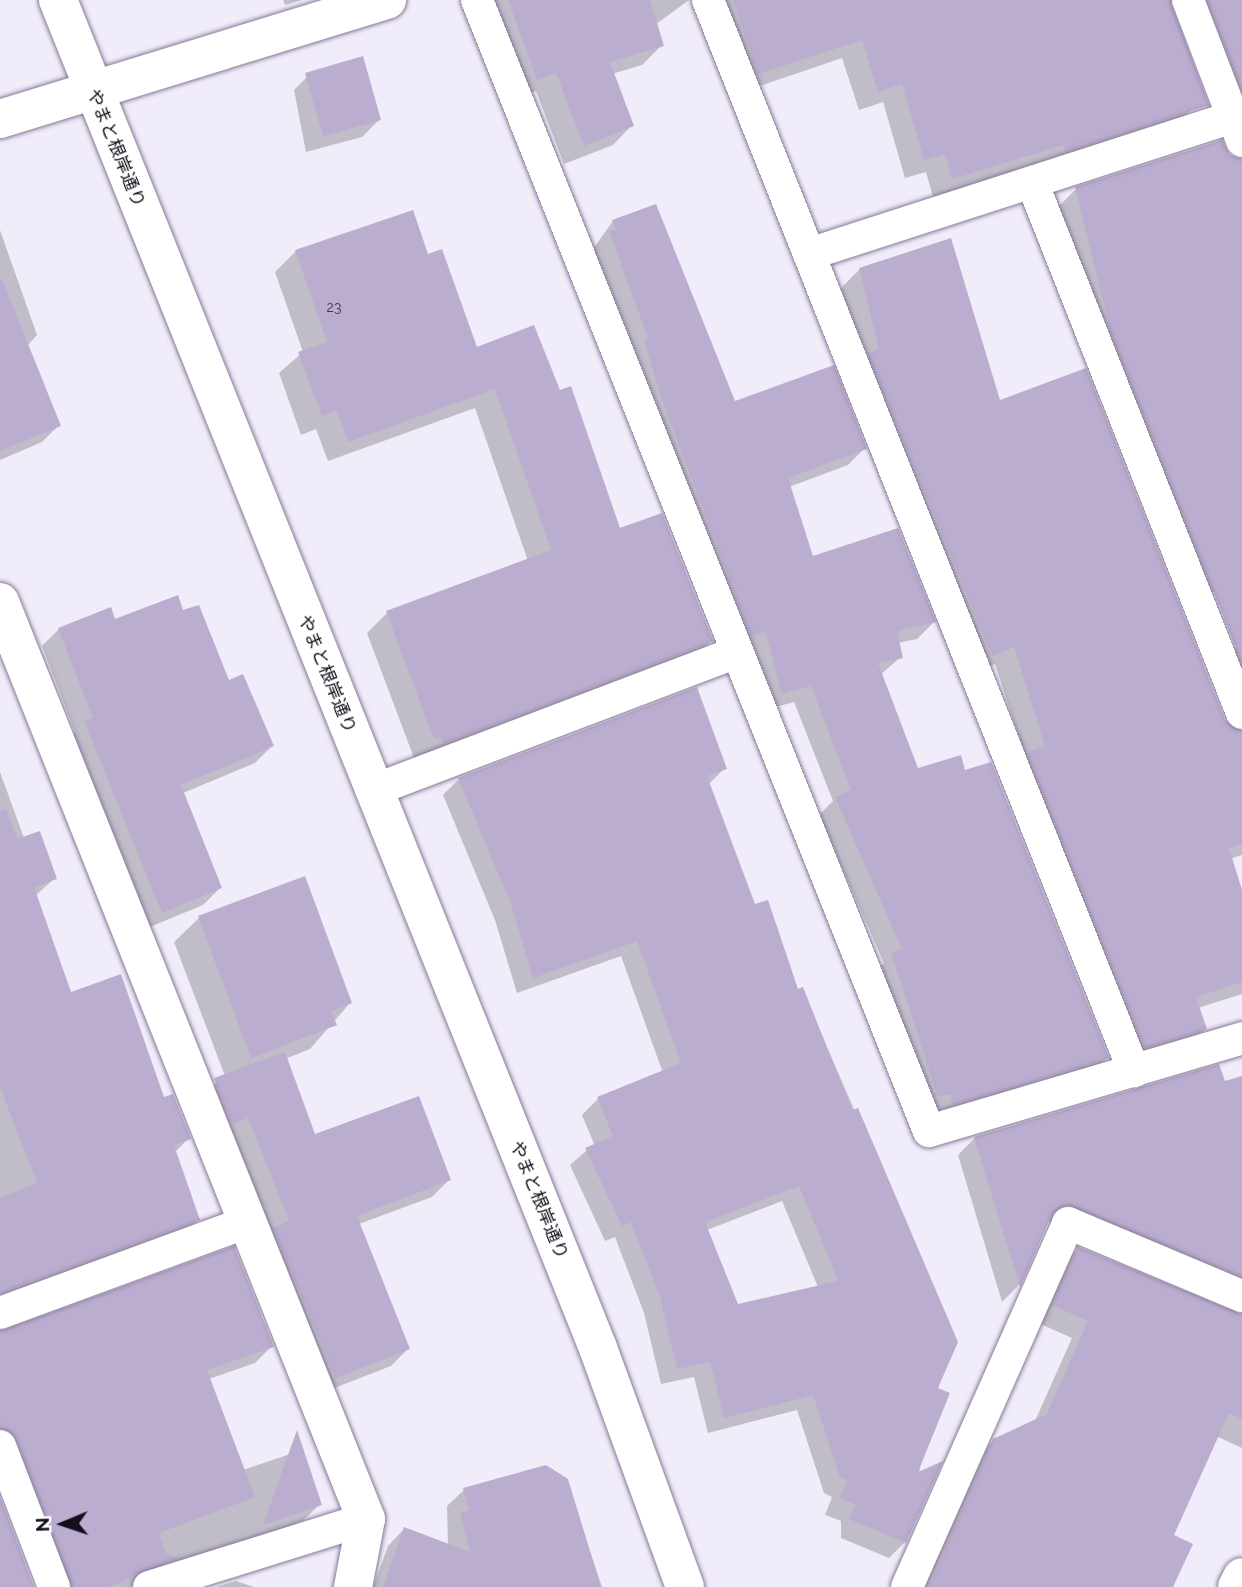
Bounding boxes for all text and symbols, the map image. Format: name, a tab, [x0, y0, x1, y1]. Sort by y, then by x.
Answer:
street label: やまと根岸通り	[82, 86, 150, 210]
house number: 23	[327, 299, 341, 315]
street label: やまと根岸通り	[293, 612, 361, 736]
street label: やまと根岸通り	[505, 1138, 573, 1262]
north arrow	[28, 1489, 98, 1559]
text: N	[31, 1517, 53, 1532]

